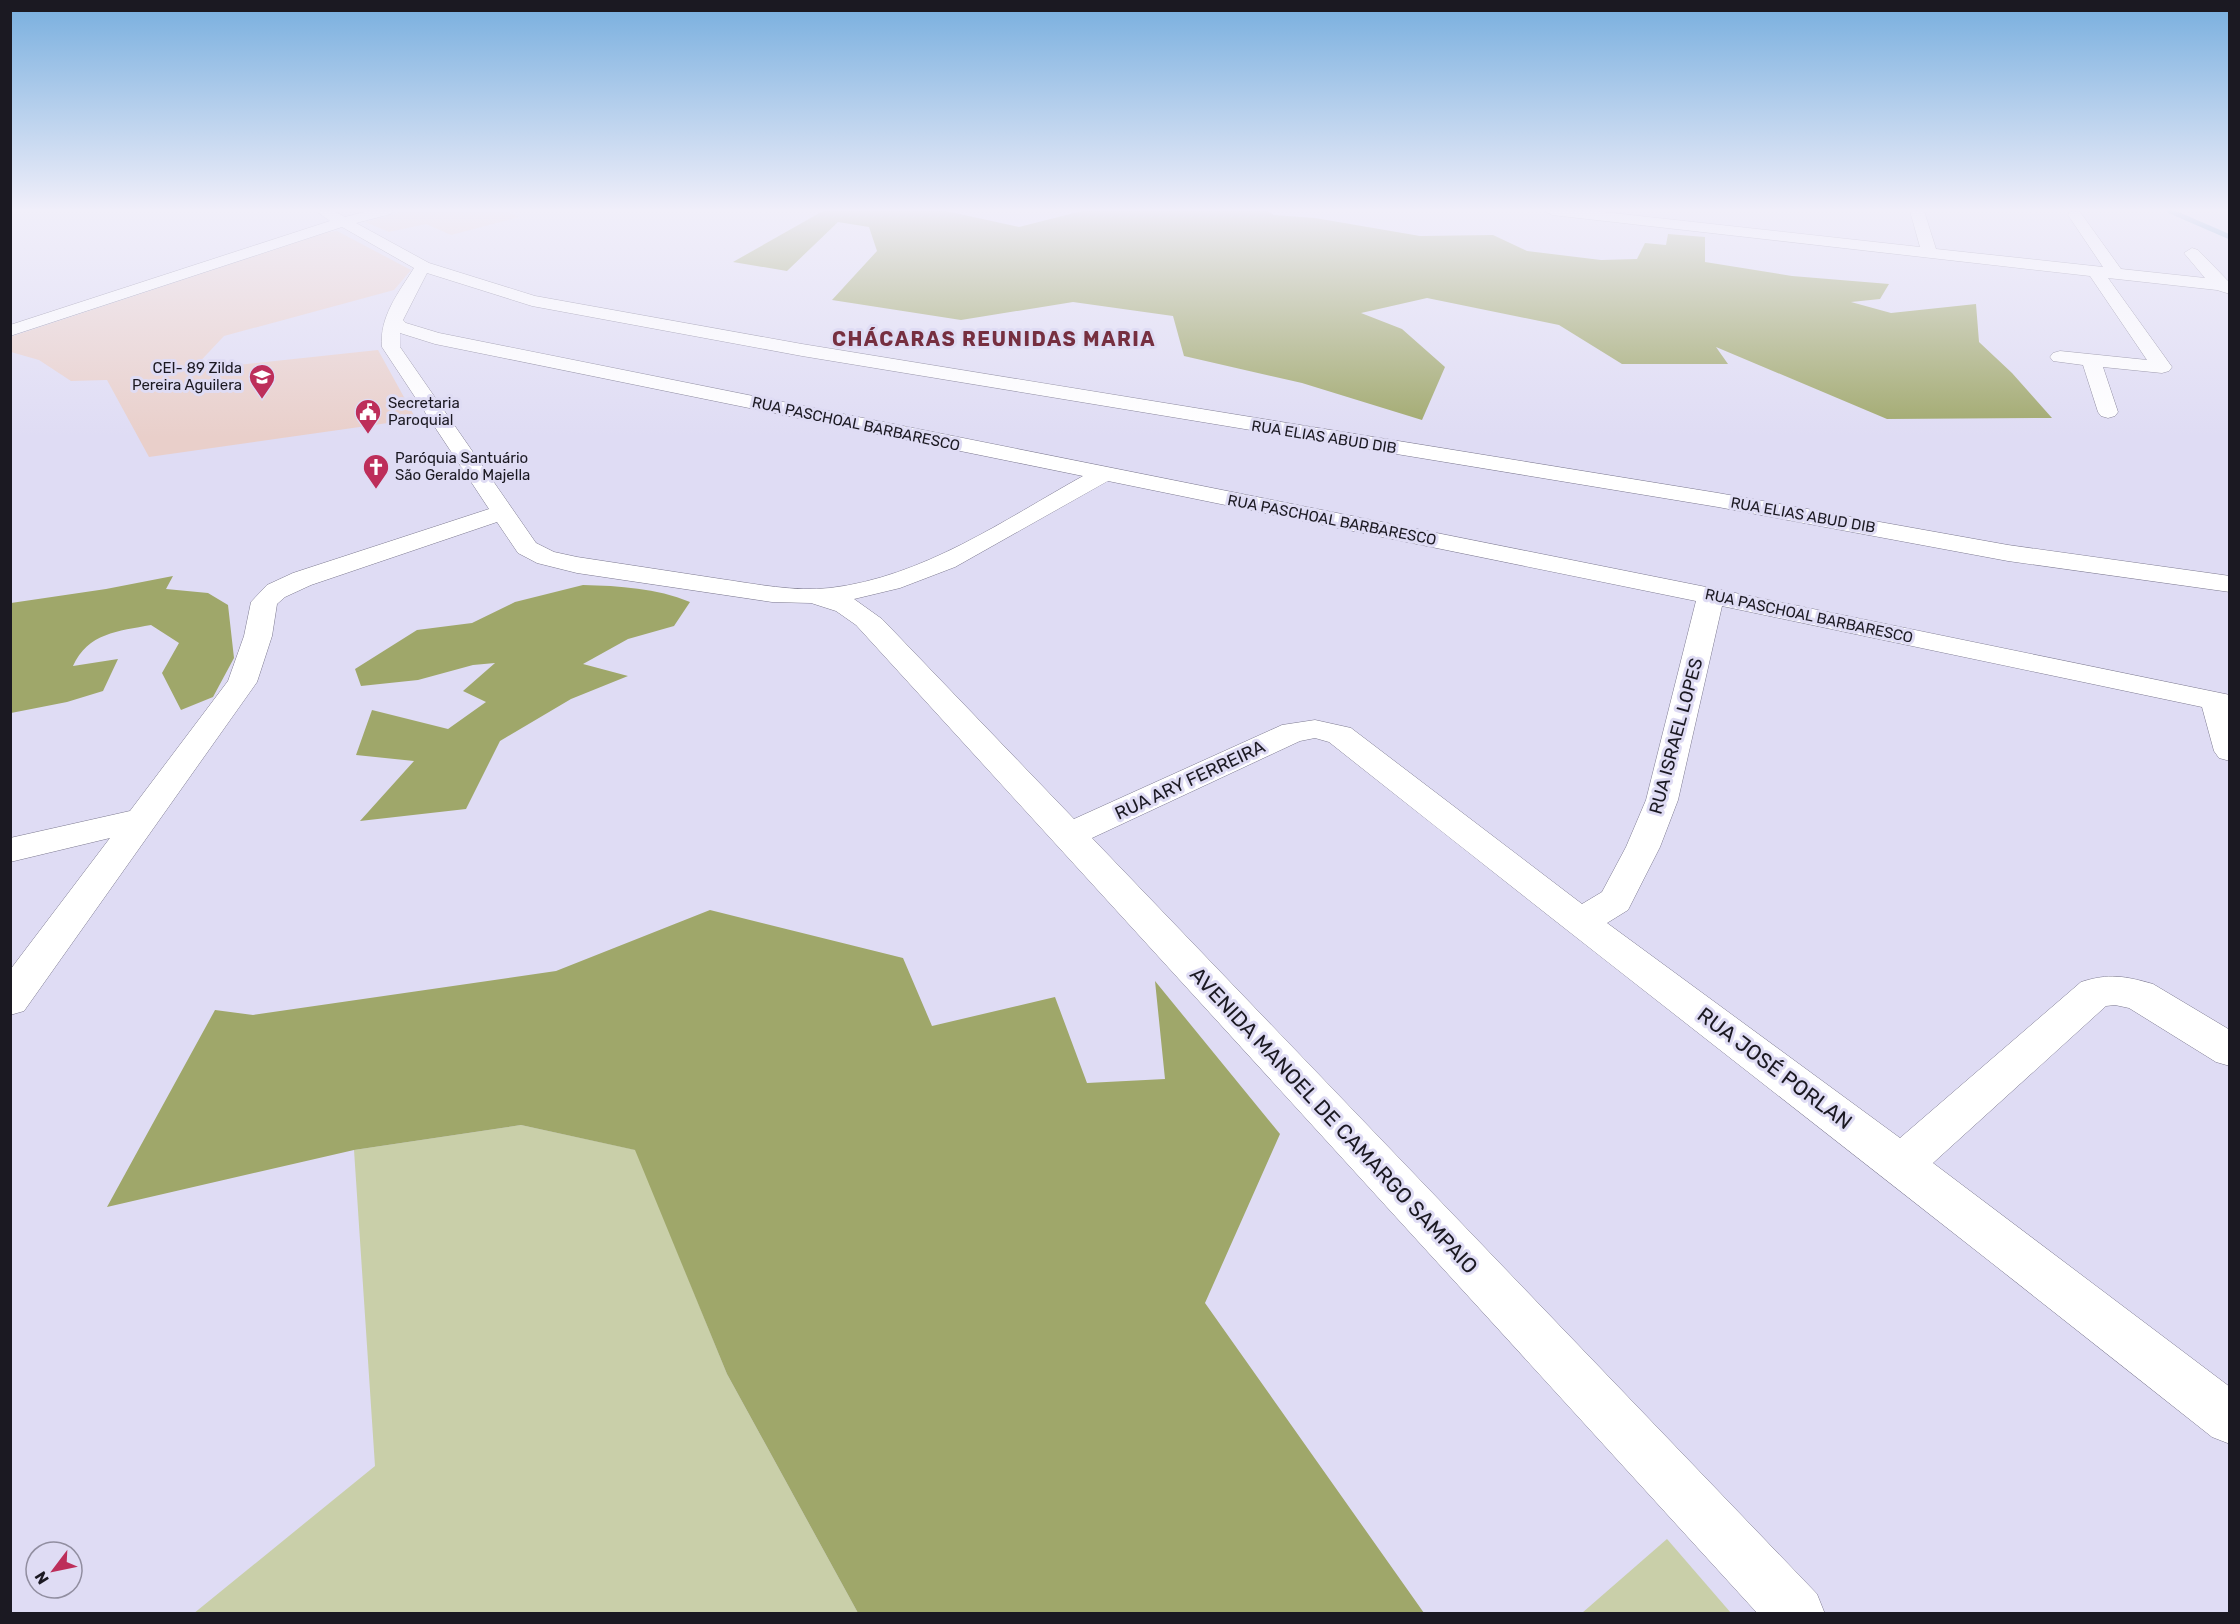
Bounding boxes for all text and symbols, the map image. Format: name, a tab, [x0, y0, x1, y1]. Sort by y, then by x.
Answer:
district label: CHÁCARAS REUNIDAS MARIA	[832, 327, 1156, 351]
place label: CEI- 89 Zilda Pereira Aguilera	[132, 359, 242, 394]
school or university icon: CEI- 89 Zilda Pereira Aguilera	[247, 362, 277, 400]
street label: RUA PASCHOAL BARBARESCO	[750, 393, 962, 455]
place label: Secretaria Paroquial	[388, 394, 460, 429]
public building icon: Secretaria Paroquial	[353, 397, 383, 435]
street label: RUA ELIAS ABUD DIB	[1250, 417, 1398, 457]
place label: Paróquia Santuário São Geraldo Majella	[395, 449, 530, 484]
church icon: Paróquia Santuário São Geraldo Majella	[361, 452, 391, 490]
street label: RUA PASCHOAL BARBARESCO	[1226, 491, 1438, 549]
street label: RUA ELIAS ABUD DIB	[1729, 493, 1877, 537]
street label: RUA PASCHOAL BARBARESCO	[1703, 585, 1915, 647]
street label: RUA ISRAEL LOPES	[1645, 655, 1707, 817]
street label: RUA ARY FERREIRA	[1111, 736, 1269, 824]
street label: AVENIDA MANOEL DE CAMARGO SAMPAIO	[1185, 962, 1483, 1278]
street label: RUA JOSÉ PORLAN	[1693, 1002, 1857, 1134]
north arrow	[24, 1540, 84, 1600]
text: N	[31, 1568, 53, 1588]

